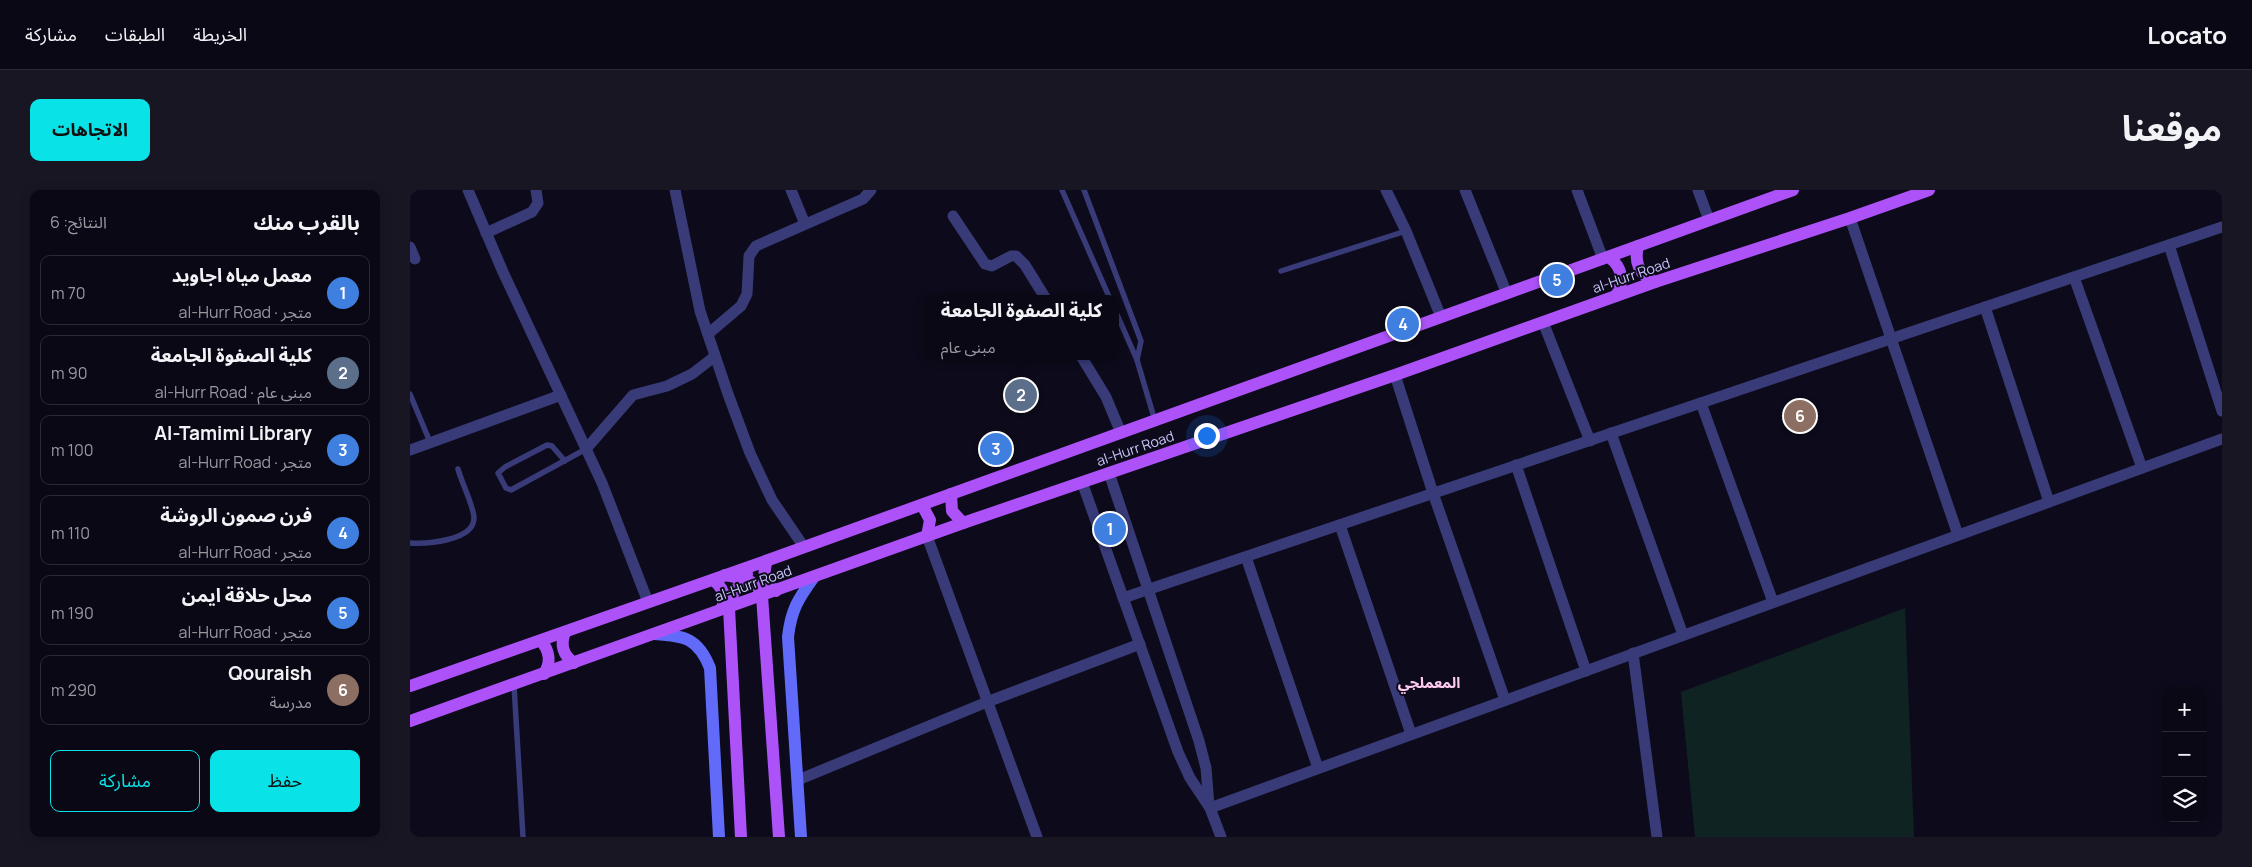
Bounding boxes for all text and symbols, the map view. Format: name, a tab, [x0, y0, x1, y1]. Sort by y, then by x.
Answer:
text: Locato	[2147, 18, 2227, 51]
text: مشاركة	[25, 22, 77, 46]
text: الطبقات	[105, 22, 165, 46]
text: الخريطة	[193, 22, 247, 46]
button: الاتجاهات	[30, 99, 150, 161]
text: موقعنا	[2122, 104, 2222, 152]
text: بالقرب منك	[253, 208, 360, 236]
text: النتائج: 6	[50, 211, 107, 233]
street label: al-Hurr Road	[1590, 253, 1672, 297]
pin: 5	[1541, 261, 1573, 299]
text: معمل مياه اجاويد	[172, 262, 312, 288]
text: 70 m	[51, 282, 86, 304]
text: 1	[340, 282, 347, 304]
popup	[924, 295, 1119, 360]
text: كلية الصفوة الجامعة	[941, 297, 1102, 323]
text: متجر · al-Hurr Road	[179, 301, 312, 323]
pin: 4	[1387, 305, 1419, 343]
text: مبنى عام	[941, 336, 996, 358]
text: كلية الصفوة الجامعة	[151, 342, 312, 368]
text: 90 m	[51, 362, 87, 384]
text: 2	[338, 362, 348, 384]
pin: 2	[1005, 376, 1037, 414]
text: مبنى عام · al-Hurr Road	[155, 381, 312, 403]
pin: 6	[1784, 397, 1816, 435]
text: Al-Tamimi Library	[154, 420, 312, 446]
your location	[1194, 423, 1220, 449]
street label: al-Hurr Road	[1094, 426, 1176, 470]
pin: 3	[980, 430, 1012, 468]
text: 100 m	[51, 439, 94, 461]
text: 3	[338, 439, 348, 461]
text: متجر · al-Hurr Road	[179, 451, 312, 473]
text: فرن صمون الروشة	[160, 502, 312, 528]
pin: 1	[1094, 510, 1126, 548]
text: 110 m	[51, 522, 90, 544]
text: 4	[338, 522, 348, 544]
text: متجر · al-Hurr Road	[179, 541, 312, 563]
street label: al-Hurr Road	[712, 560, 794, 606]
text: محل حلاقة ايمن	[182, 582, 312, 608]
text: 190 m	[51, 602, 94, 624]
text: 5	[338, 602, 348, 624]
text: متجر · al-Hurr Road	[179, 621, 312, 643]
text: Qouraish	[228, 660, 312, 686]
district label: المعملجي	[1398, 672, 1460, 694]
text: 290 m	[51, 679, 97, 701]
text: 6	[338, 679, 348, 701]
map controls	[2162, 687, 2207, 822]
button: +	[2162, 687, 2207, 732]
text: مدرسة	[269, 691, 312, 713]
button: −	[2162, 732, 2207, 777]
button: مشاركة	[50, 750, 200, 812]
button: حفظ	[210, 750, 360, 812]
button: layers	[2162, 777, 2207, 822]

